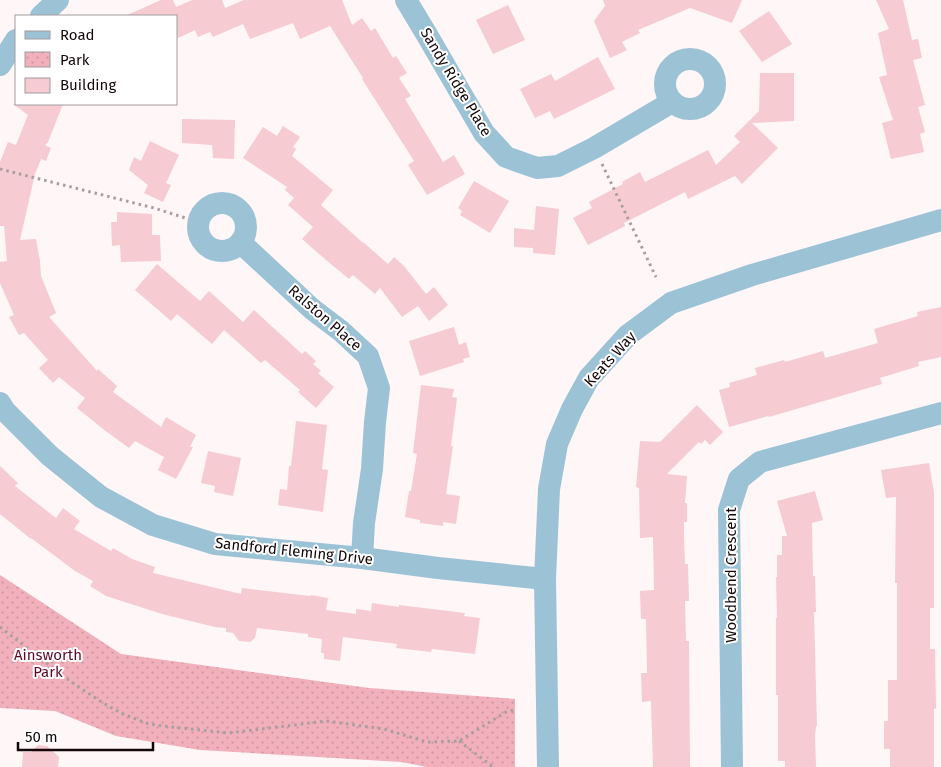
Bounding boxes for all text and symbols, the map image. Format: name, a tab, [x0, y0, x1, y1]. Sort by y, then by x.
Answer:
legend	[15, 15, 178, 105]
street label: Sandy Ridge Place	[416, 24, 496, 140]
text: Road	[60, 26, 95, 44]
text: Park	[60, 51, 90, 69]
text: Building	[60, 76, 116, 94]
street label: Ralston Place	[285, 281, 365, 355]
street label: Keats Way	[580, 327, 640, 390]
street label: Woodbend Crescent	[722, 507, 740, 643]
street label: Sandford Fleming Drive	[214, 534, 374, 568]
park label: Ainsworth Park	[14, 646, 82, 681]
scale bar	[18, 720, 152, 752]
text: 50 m	[25, 728, 58, 746]

